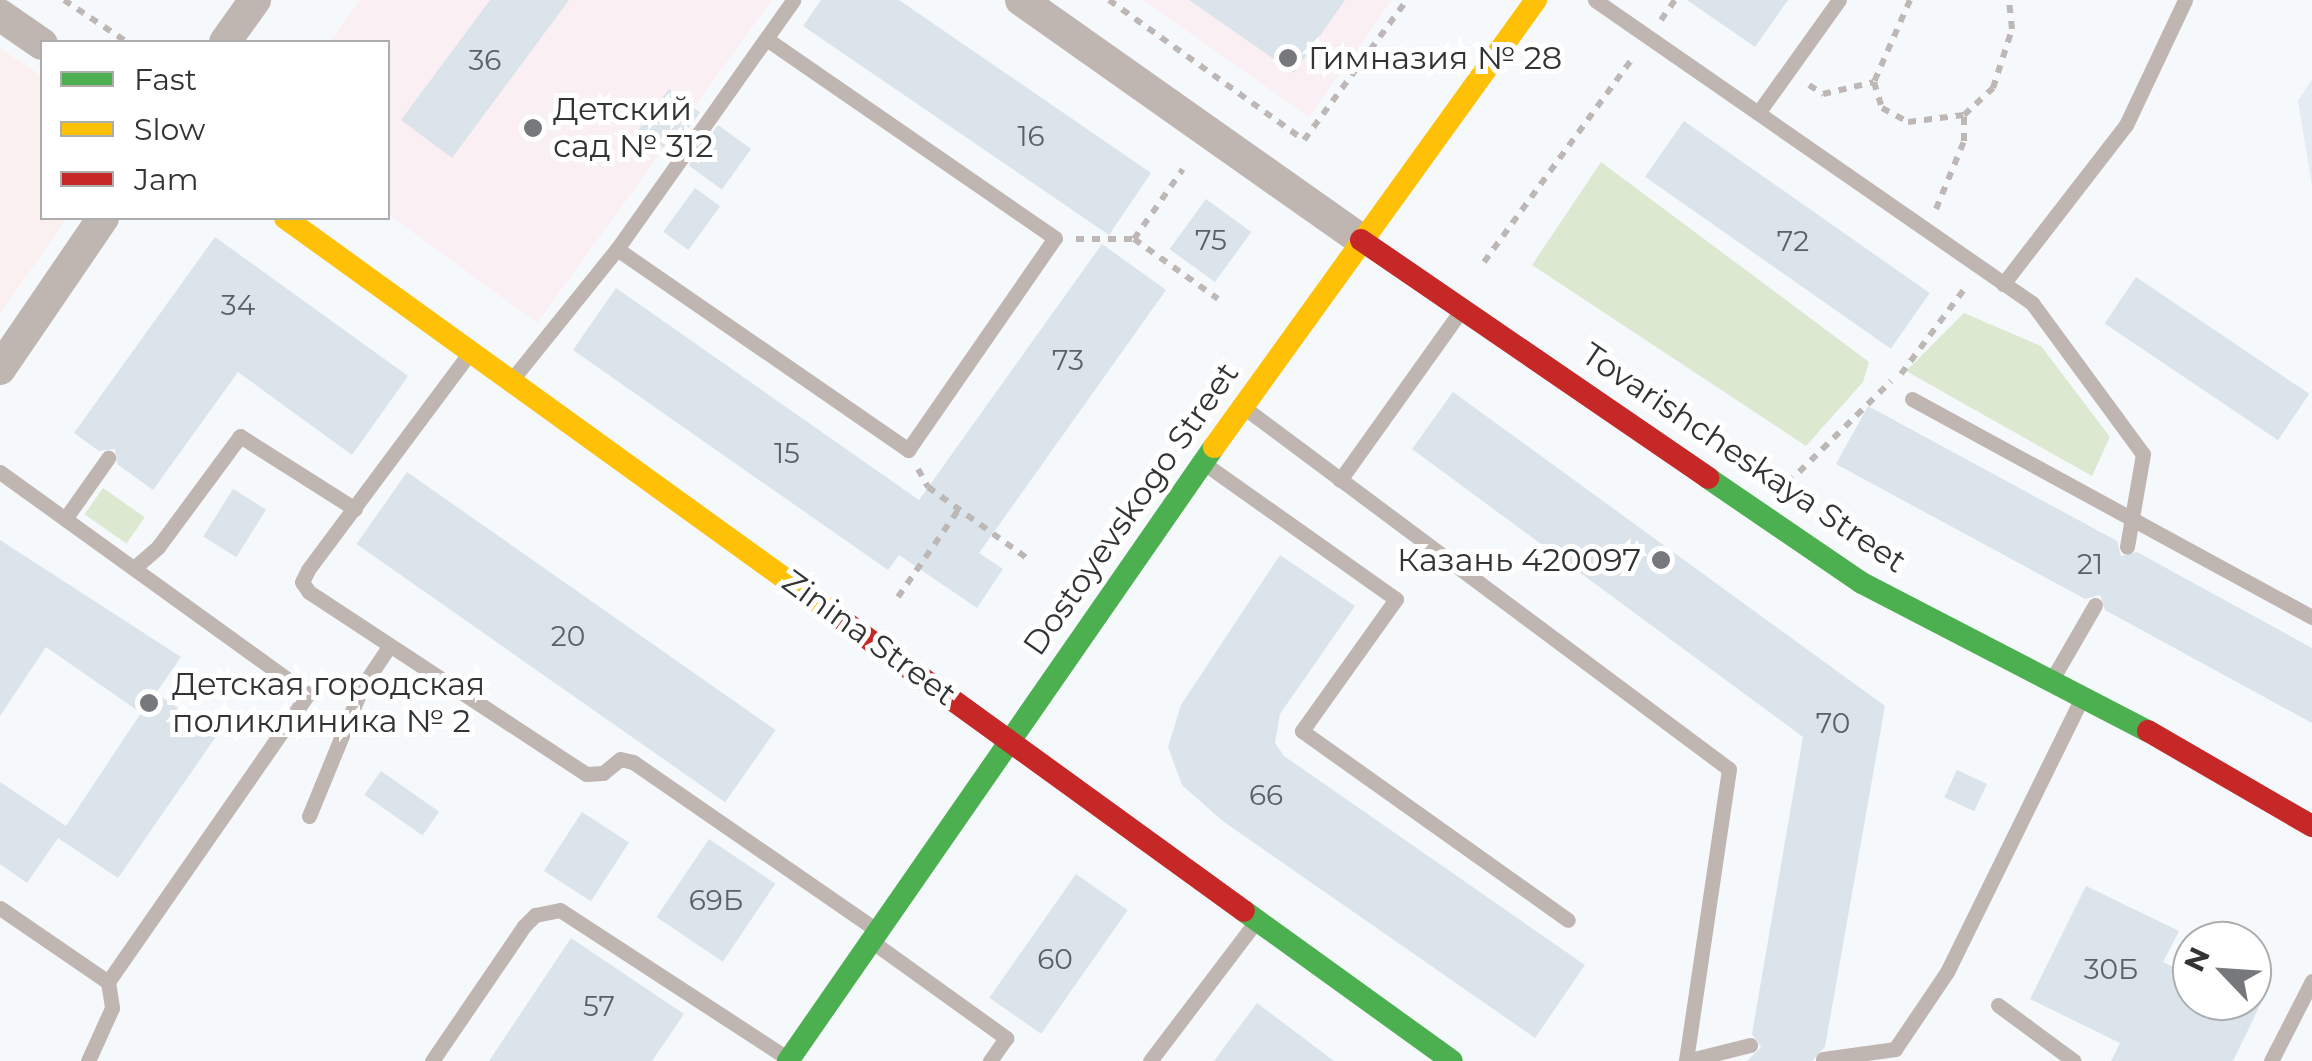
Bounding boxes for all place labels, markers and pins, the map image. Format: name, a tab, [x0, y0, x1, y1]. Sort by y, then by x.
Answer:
place label: Гимназия № 28	[1308, 39, 1562, 77]
marker: Гимназия № 28	[1277, 47, 1299, 69]
place label: Детский сад № 312	[553, 91, 713, 166]
marker: Детский сад № 312	[522, 117, 544, 139]
place label: Казань 420097	[1397, 541, 1641, 579]
marker: Казань 420097	[1650, 549, 1672, 571]
place label: Детская городская поликлиника № 2	[172, 666, 485, 741]
marker: Детская городская поликлиника № 2	[136, 690, 162, 716]

